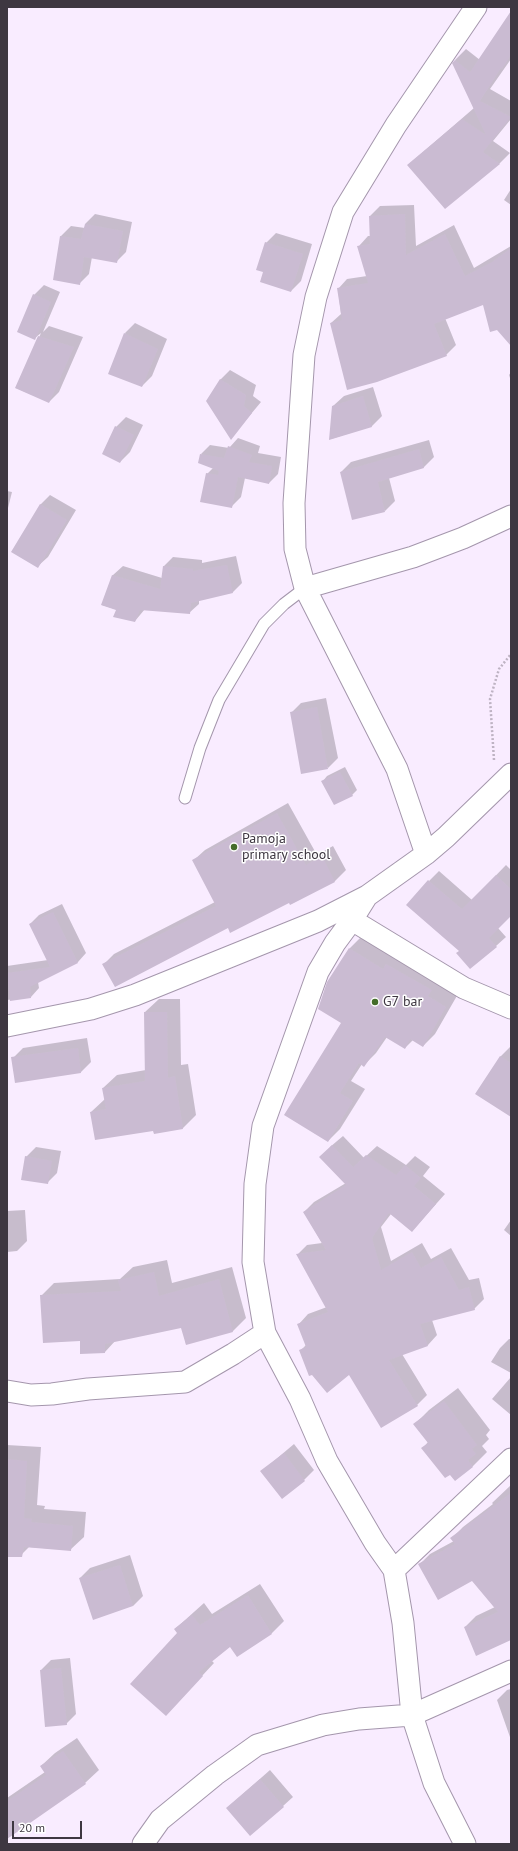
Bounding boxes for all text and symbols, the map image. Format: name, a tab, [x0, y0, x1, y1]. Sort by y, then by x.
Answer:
place label: Pamoja primary school	[242, 831, 330, 864]
marker: Pamoja primary school	[229, 842, 239, 852]
place label: G7 bar	[383, 994, 422, 1010]
marker: G7 bar	[370, 997, 380, 1007]
scale bar	[14, 1813, 84, 1839]
text: 20 m	[19, 1820, 45, 1835]

